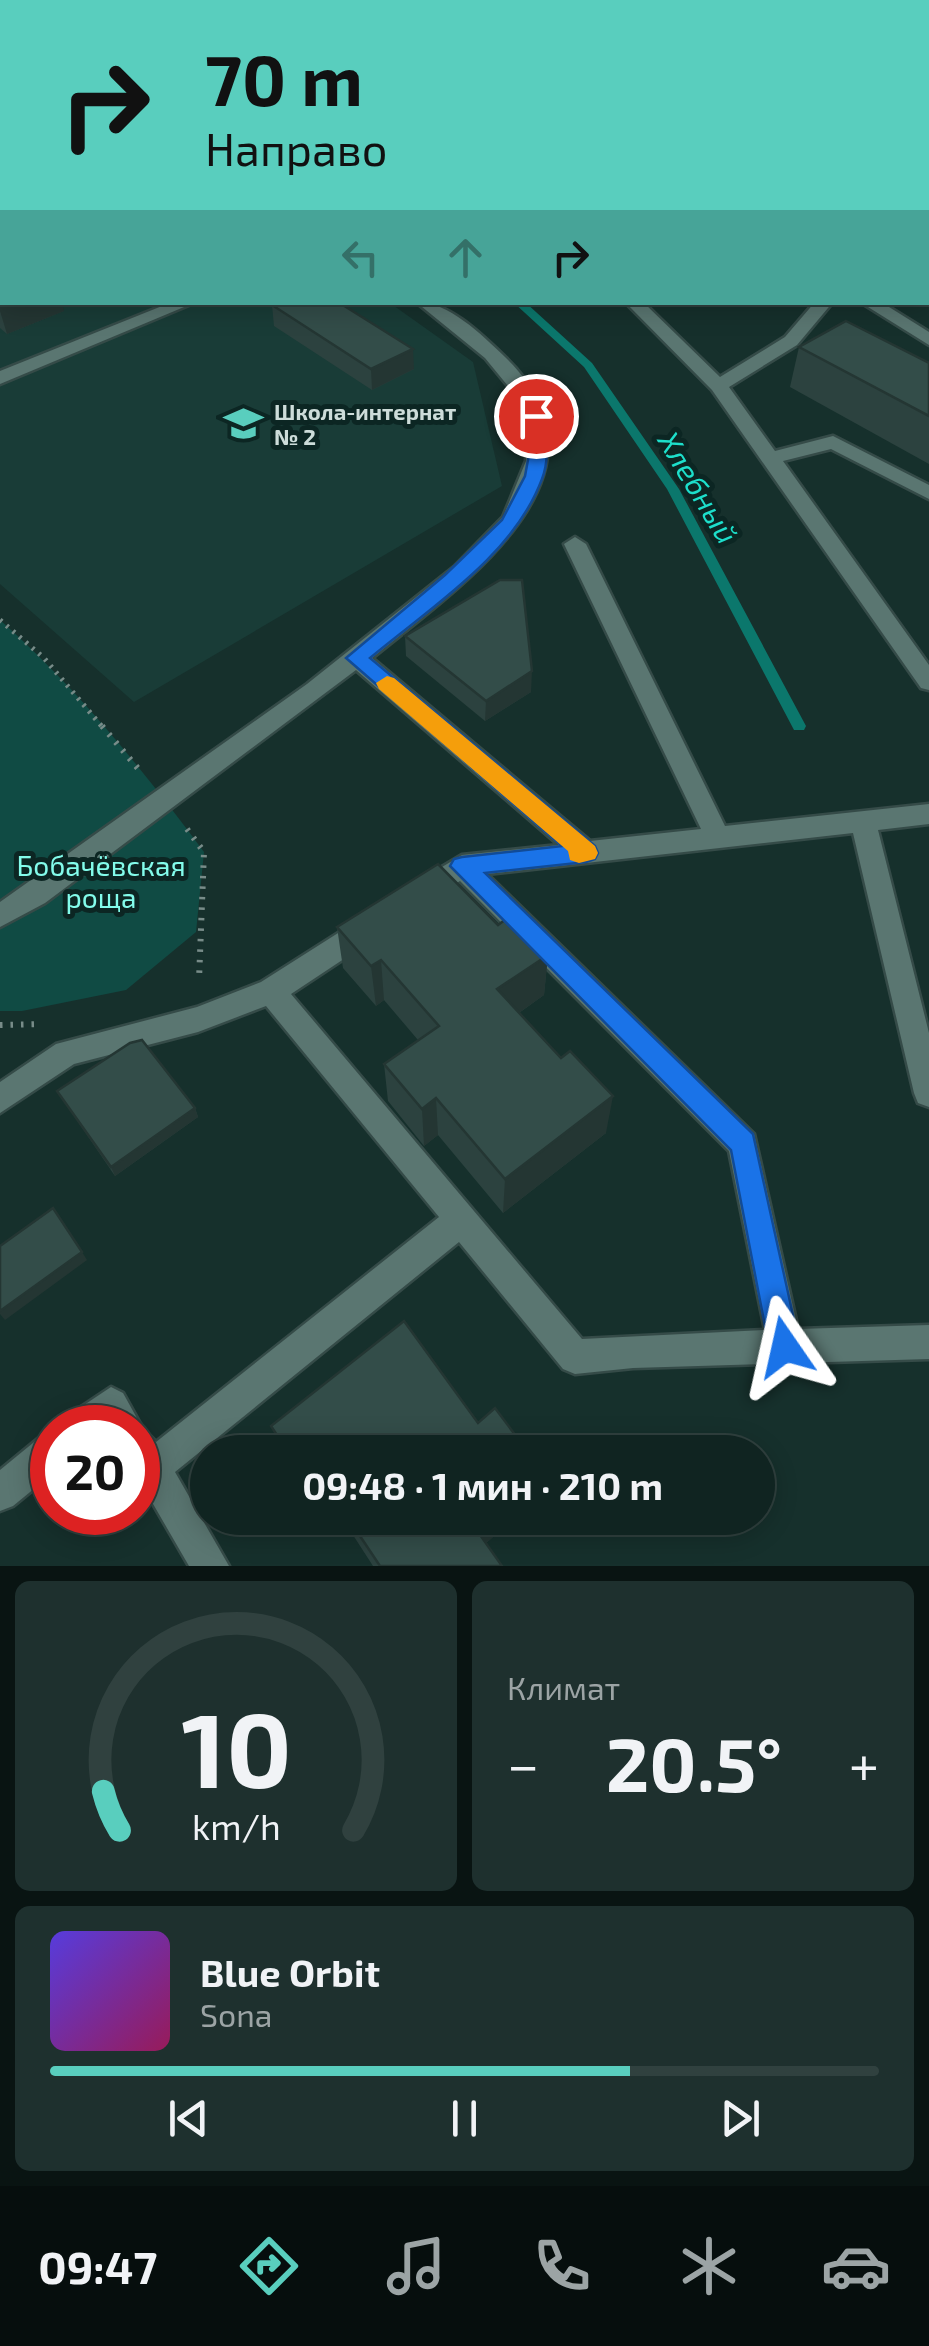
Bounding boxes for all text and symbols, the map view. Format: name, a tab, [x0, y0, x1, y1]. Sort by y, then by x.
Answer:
text: 70 m	[205, 36, 363, 120]
icon: right	[40, 40, 170, 170]
text: Направо	[205, 121, 387, 175]
icon: left	[333, 230, 388, 285]
icon: ahead	[438, 230, 493, 285]
icon: right	[543, 230, 598, 285]
pin	[494, 374, 579, 459]
icon: arrive	[509, 389, 564, 444]
place label: Школа-интернат № 2	[274, 398, 456, 449]
school or university icon: Школа-интернат № 2	[223, 403, 265, 445]
water label: Хлебный	[651, 424, 746, 550]
park label: Бобачёвская роща	[16, 848, 186, 914]
position arrow	[733, 1295, 837, 1399]
speed limit sign: 20	[30, 1405, 160, 1535]
text: 09:48 · 1 мин · 210 m	[302, 1462, 663, 1508]
text: Климат	[507, 1668, 620, 1706]
text: 10	[181, 1684, 291, 1809]
text: 20.5°	[606, 1717, 782, 1807]
text: −	[507, 1730, 539, 1796]
text: +	[849, 1730, 879, 1796]
text: km/h	[192, 1804, 280, 1847]
text: Blue Orbit	[200, 1949, 380, 1995]
text: Sona	[200, 1995, 272, 2033]
icon: previous	[161, 2091, 216, 2146]
icon: pause	[437, 2091, 492, 2146]
icon: next	[713, 2091, 768, 2146]
icon: directions	[234, 2231, 304, 2301]
icon: music	[381, 2231, 451, 2301]
icon: phone	[527, 2231, 597, 2301]
icon: climate	[674, 2231, 744, 2301]
icon: car	[821, 2231, 891, 2301]
text: 09:47	[38, 2239, 157, 2293]

